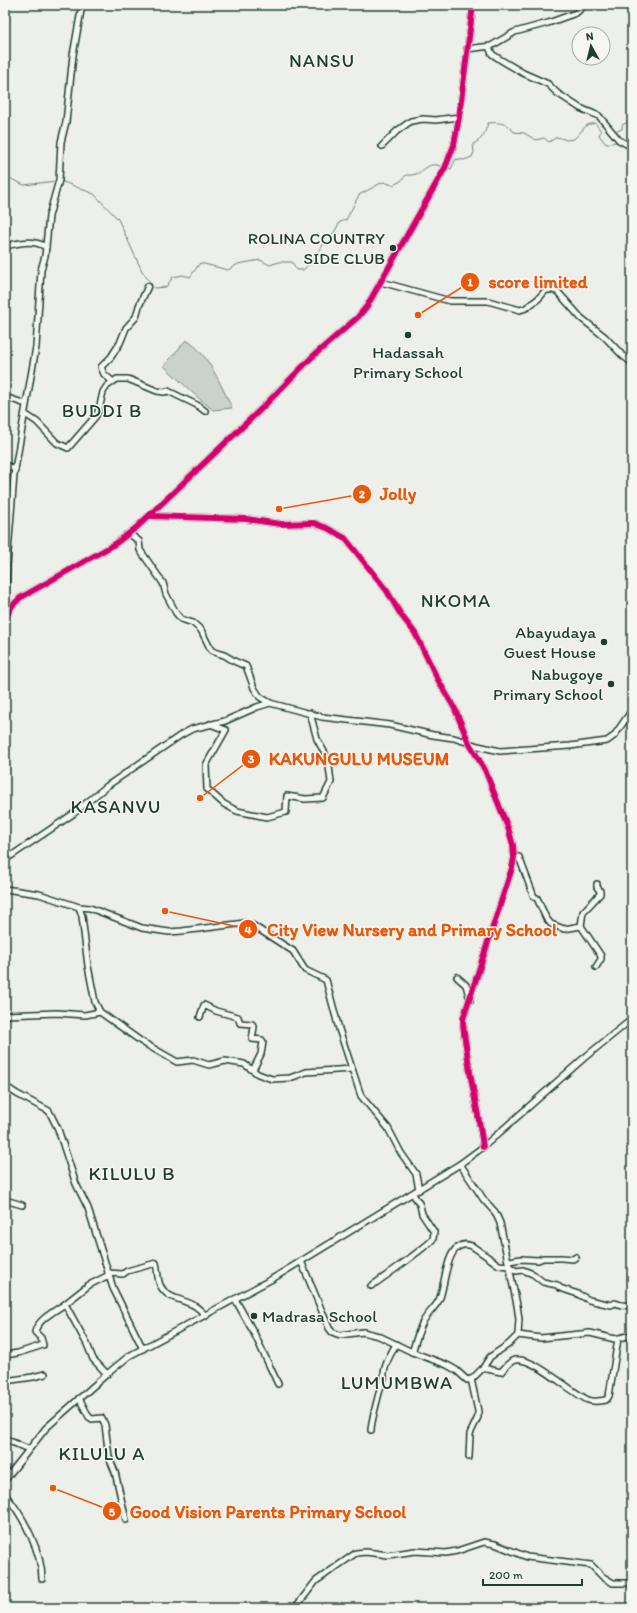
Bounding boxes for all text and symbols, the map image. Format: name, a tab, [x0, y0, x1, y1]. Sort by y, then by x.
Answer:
north arrow	[571, 26, 611, 66]
text: N	[585, 30, 594, 44]
district label: NANSU	[289, 49, 355, 72]
place label: ROLINA COUNTRY SIDE CLUB	[248, 228, 385, 268]
marker: ROLINA COUNTRY SIDE CLUB	[388, 243, 398, 253]
callout: score limited	[460, 267, 596, 297]
text: score limited	[488, 271, 589, 293]
text: 1	[467, 275, 473, 289]
marker: Hadassah Primary School	[403, 330, 413, 340]
place label: Hadassah Primary School	[353, 342, 463, 382]
district label: BUDDI B	[62, 399, 142, 422]
callout: Jolly	[352, 479, 424, 509]
text: Jolly	[379, 483, 417, 505]
text: 2	[359, 487, 366, 501]
district label: NKOMA	[421, 589, 491, 612]
place label: Abayudaya Guest House	[504, 622, 596, 662]
marker: Abayudaya Guest House	[599, 637, 609, 647]
place label: Nabugoye Primary School	[493, 664, 603, 704]
marker: Nabugoye Primary School	[606, 679, 616, 689]
callout: KAKUNGULU MUSEUM	[241, 744, 457, 774]
text: KAKUNGULU MUSEUM	[269, 748, 449, 770]
text: 3	[248, 752, 255, 766]
district label: KASANVU	[71, 795, 161, 818]
callout: City View Nursery and Primary School	[238, 914, 565, 944]
text: City View Nursery and Primary School	[267, 919, 558, 941]
text: 4	[244, 923, 252, 937]
district label: KILULU B	[88, 1162, 176, 1185]
place label: Madrasa School	[262, 1306, 377, 1326]
marker: Madrasa School	[249, 1311, 259, 1321]
district label: LUMUMBWA	[341, 1371, 453, 1394]
district label: KILULU A	[58, 1442, 146, 1465]
callout: Good Vision Parents Primary School	[102, 1496, 413, 1526]
text: Good Vision Parents Primary School	[130, 1501, 407, 1523]
text: 5	[109, 1505, 116, 1519]
scale bar	[483, 1561, 582, 1587]
text: 200 m	[489, 1568, 523, 1582]

